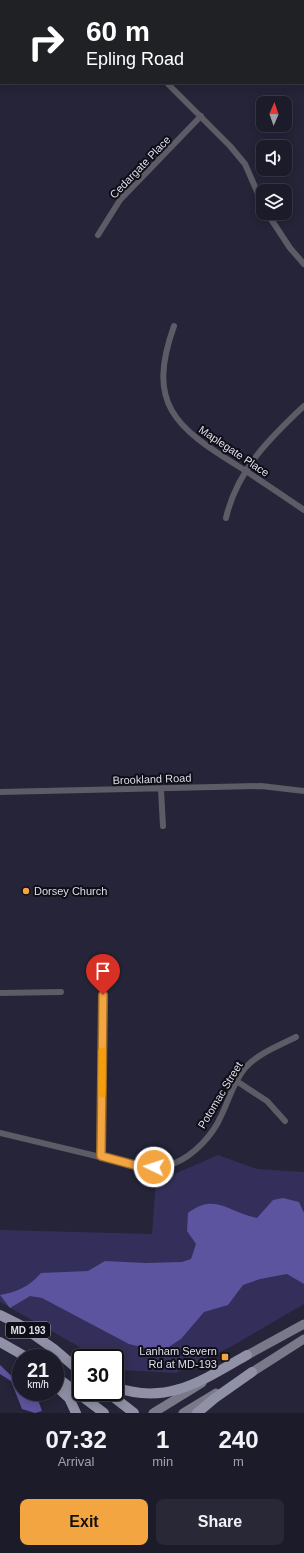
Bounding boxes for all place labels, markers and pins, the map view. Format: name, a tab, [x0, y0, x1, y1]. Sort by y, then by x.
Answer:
place label: Dorsey Church	[34, 885, 107, 897]
marker: Dorsey Church	[21, 886, 31, 896]
pin	[86, 954, 120, 995]
place label: Lanham Severn Rd at MD-193	[139, 1345, 217, 1370]
marker: Lanham Severn Rd at MD-193	[220, 1352, 230, 1362]

